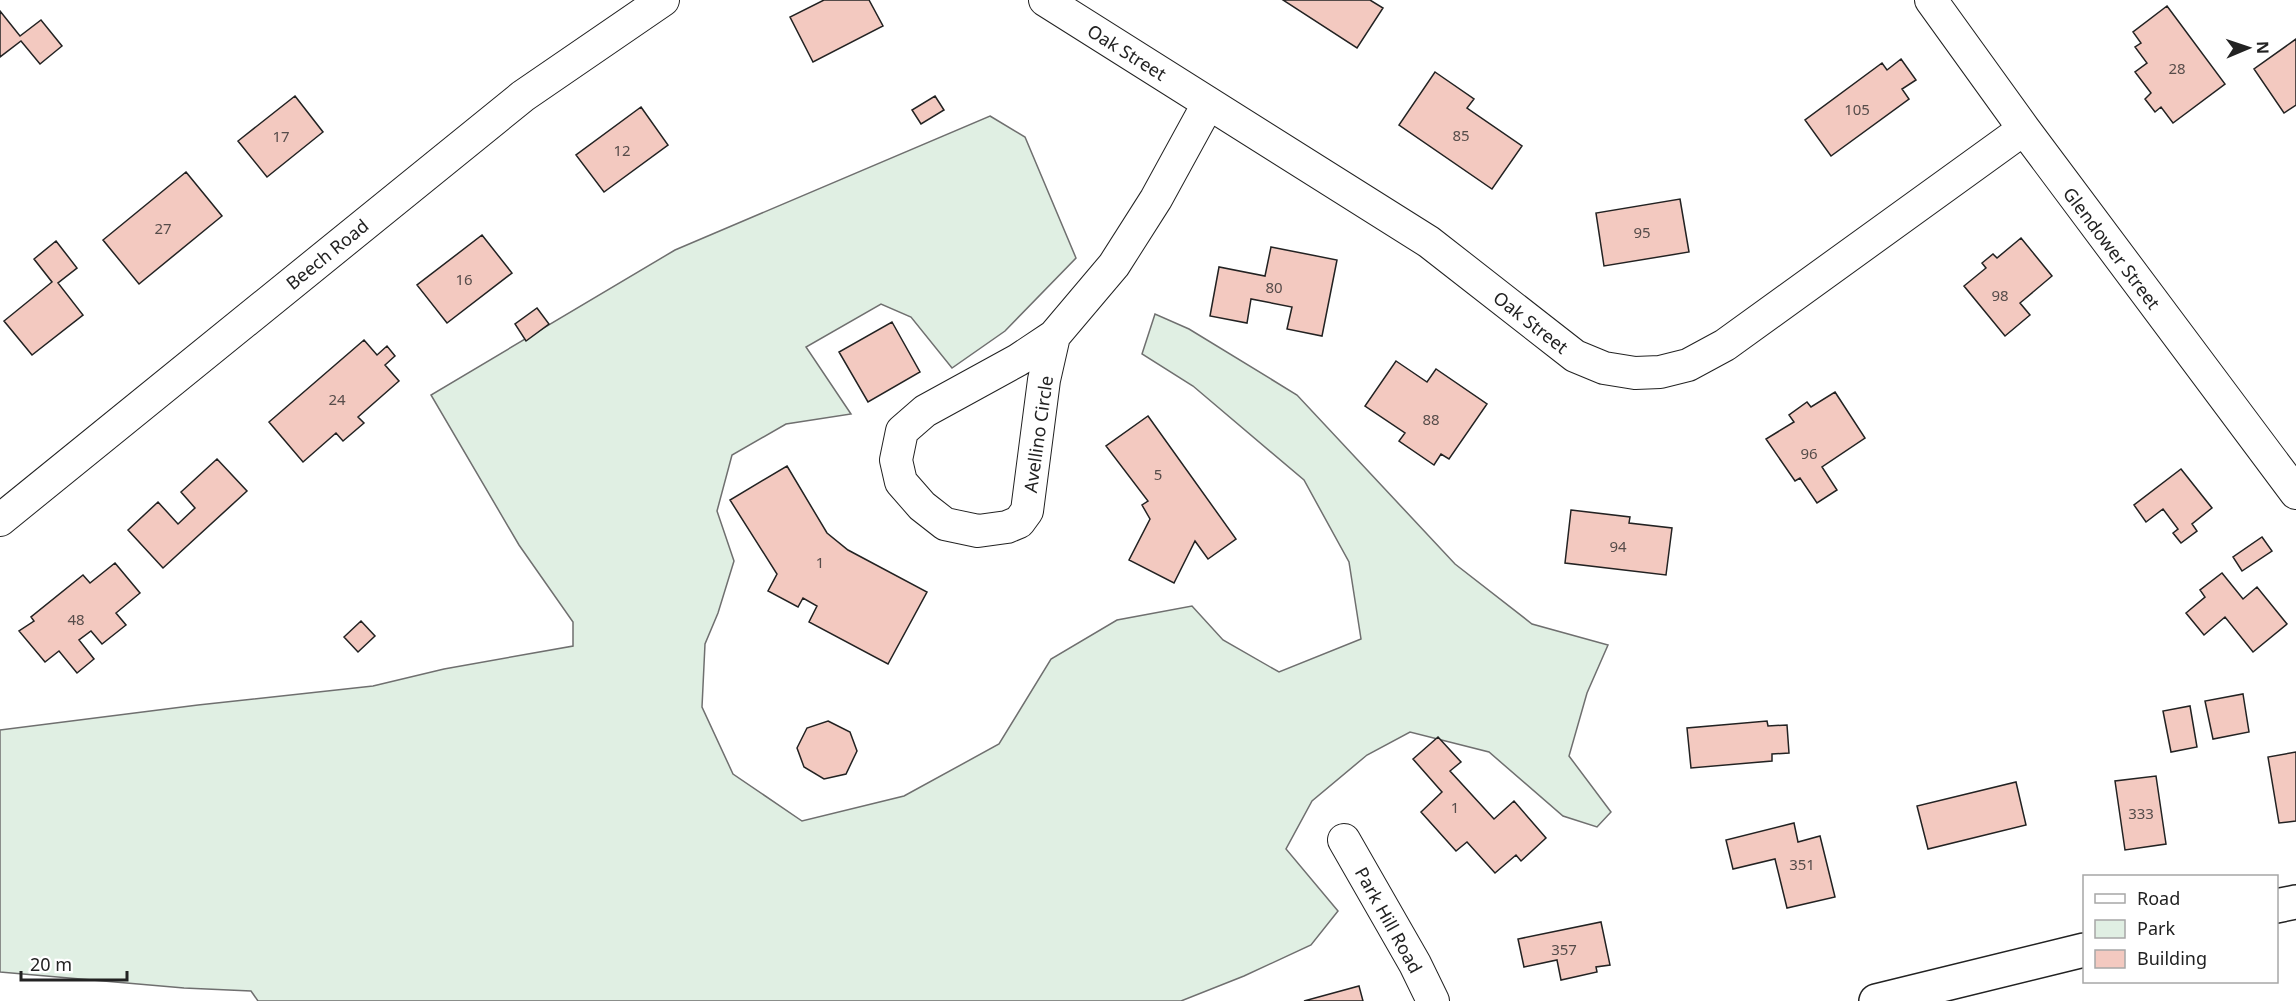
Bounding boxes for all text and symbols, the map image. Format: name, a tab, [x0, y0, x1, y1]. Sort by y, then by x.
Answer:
street label: Oak Street	[1083, 18, 1171, 86]
north arrow	[2218, 18, 2278, 78]
text: N	[2252, 41, 2274, 54]
house number: 28	[2168, 58, 2186, 78]
house number: 105	[1844, 99, 1870, 119]
house number: 85	[1452, 125, 1470, 145]
house number: 17	[272, 126, 290, 146]
house number: 12	[613, 140, 631, 160]
street label: Glendower Street	[2058, 182, 2166, 314]
street label: Beech Road	[281, 213, 373, 295]
house number: 27	[154, 218, 172, 238]
house number: 95	[1633, 222, 1651, 242]
house number: 16	[455, 269, 473, 289]
house number: 80	[1265, 277, 1283, 297]
street label: Oak Street	[1489, 285, 1574, 359]
house number: 98	[1991, 285, 2009, 305]
street label: Avellino Circle	[1018, 374, 1058, 494]
house number: 24	[328, 389, 346, 409]
house number: 88	[1422, 409, 1440, 429]
house number: 96	[1800, 443, 1818, 463]
house number: 5	[1154, 464, 1162, 484]
house number: 94	[1609, 536, 1627, 556]
house number: 1	[816, 552, 824, 572]
house number: 48	[67, 609, 85, 629]
house number: 1	[1451, 797, 1459, 817]
house number: 333	[2128, 803, 2154, 823]
house number: 351	[1789, 854, 1815, 874]
street label: Park Hill Road	[1350, 863, 1428, 977]
legend	[2083, 875, 2278, 983]
text: Road	[2137, 886, 2180, 910]
text: Park	[2137, 916, 2175, 940]
house number: 357	[1551, 939, 1577, 959]
scale bar	[21, 944, 128, 982]
text: Building	[2137, 946, 2207, 970]
text: 20 m	[30, 952, 72, 976]

